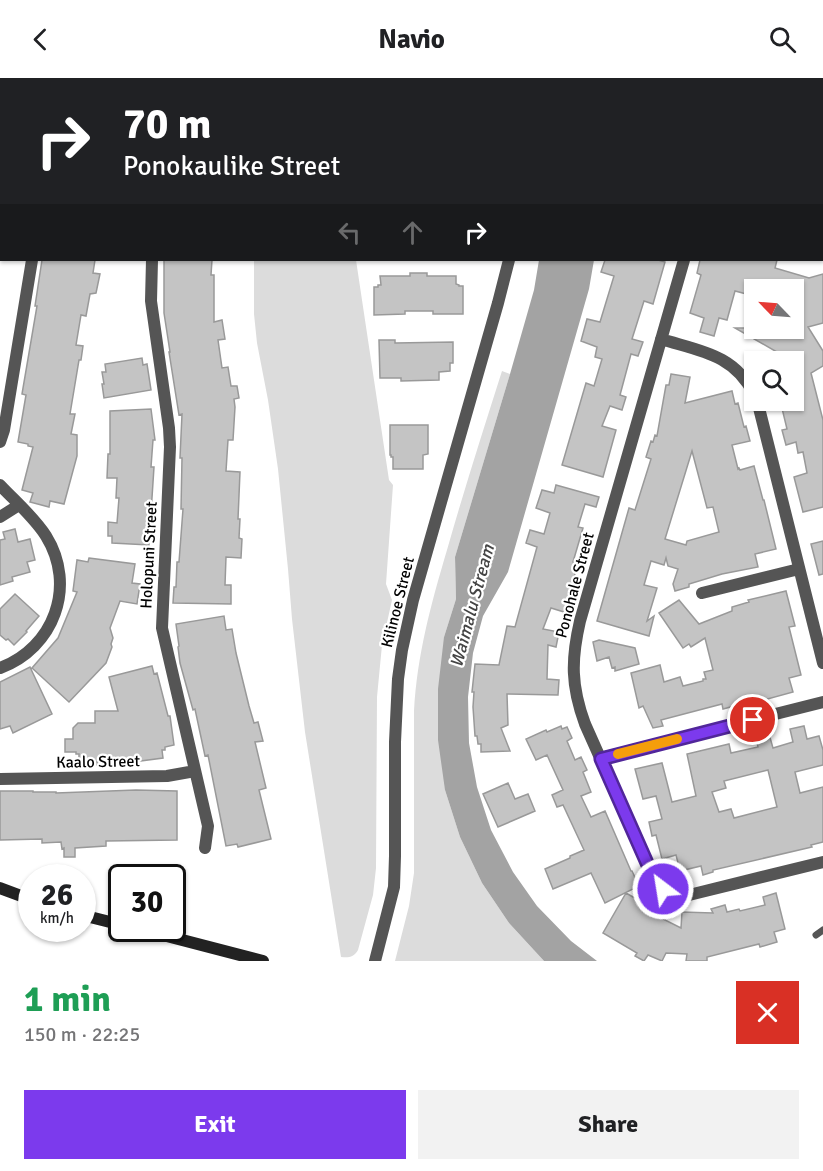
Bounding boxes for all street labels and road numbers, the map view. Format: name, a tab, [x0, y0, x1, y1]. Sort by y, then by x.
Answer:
street label: Holopuni Street	[136, 500, 162, 609]
street label: Ponohale Street	[551, 530, 599, 640]
street label: Kilinoe Street	[377, 554, 419, 650]
street label: Kaalo Street	[56, 751, 140, 773]

